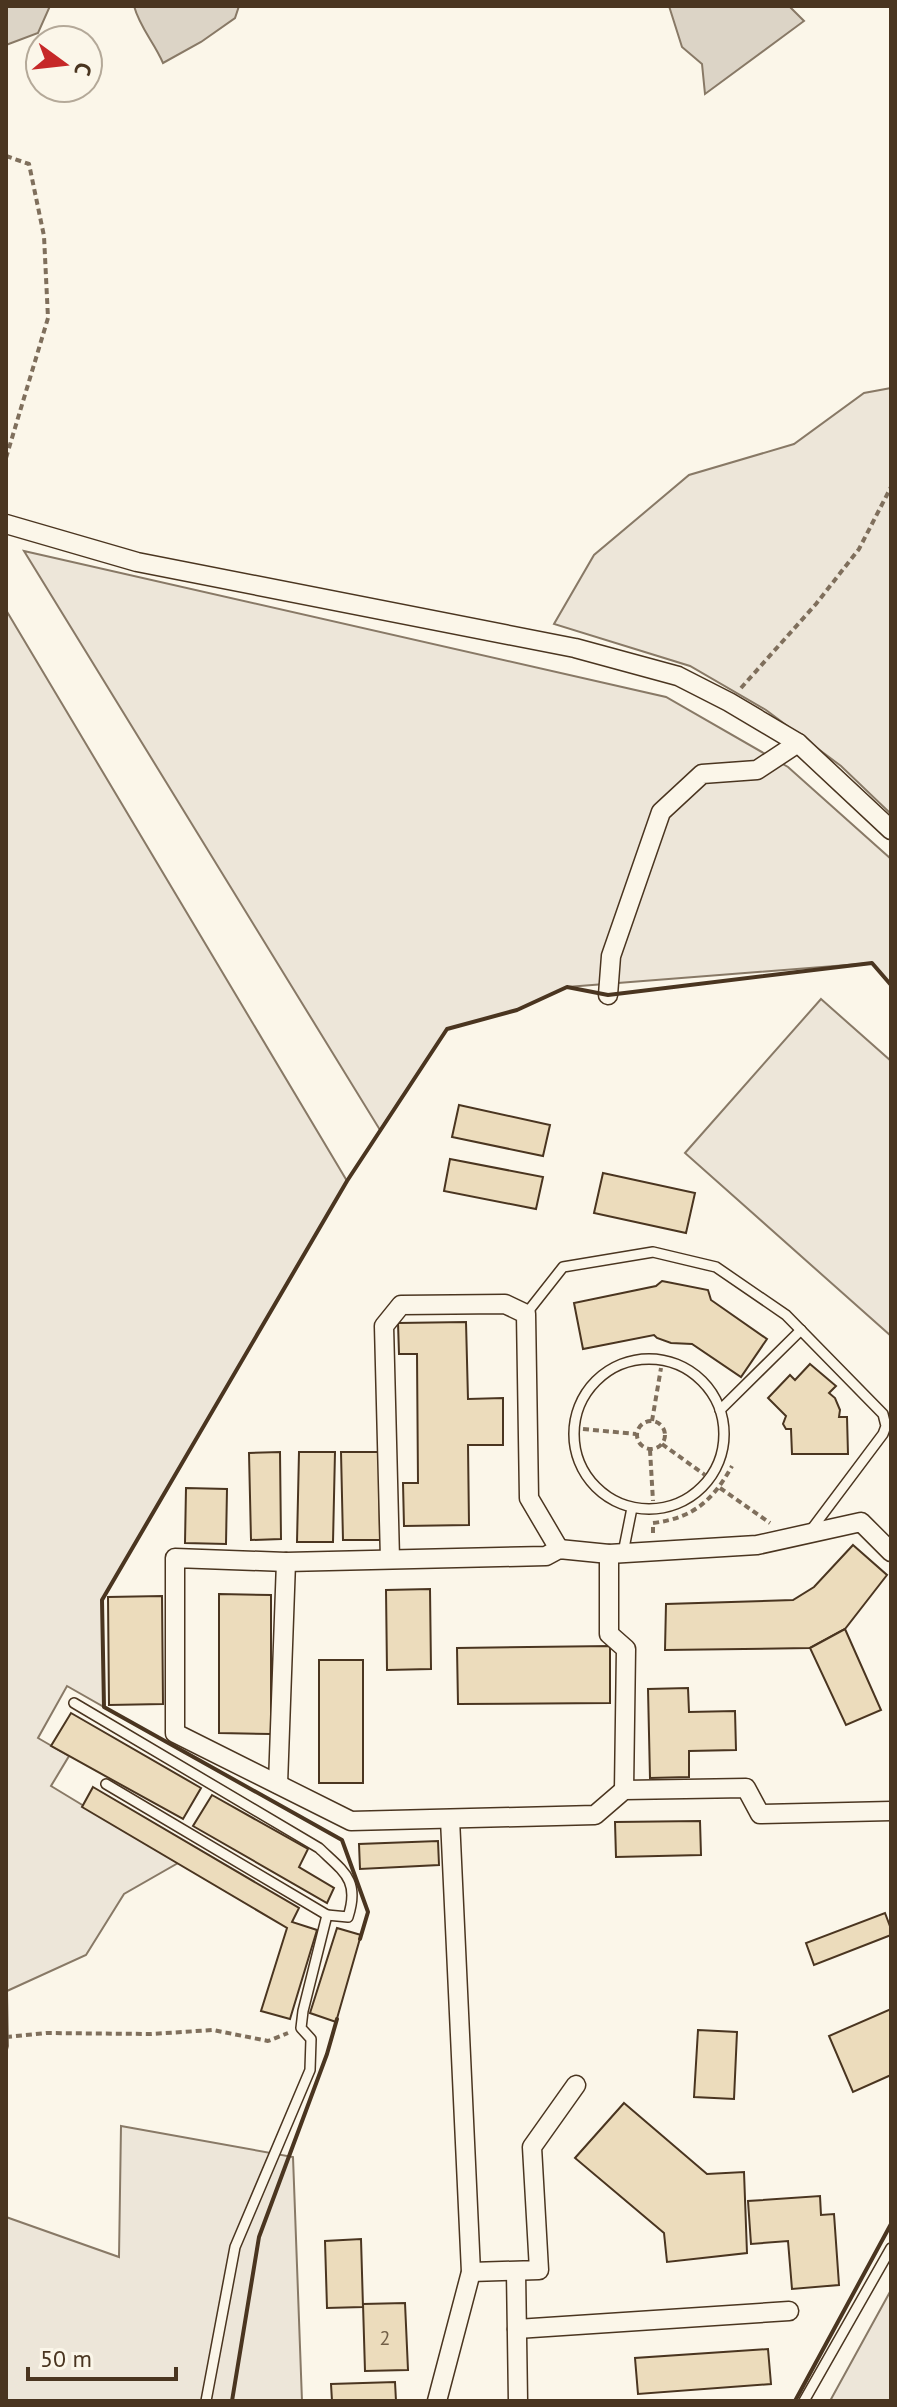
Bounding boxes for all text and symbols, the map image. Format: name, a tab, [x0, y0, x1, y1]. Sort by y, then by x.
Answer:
north arrow	[24, 24, 104, 104]
text: С	[68, 60, 98, 79]
house number: 2	[380, 2325, 390, 2351]
scale bar	[28, 2331, 176, 2381]
text: 50 m	[40, 2343, 92, 2374]

